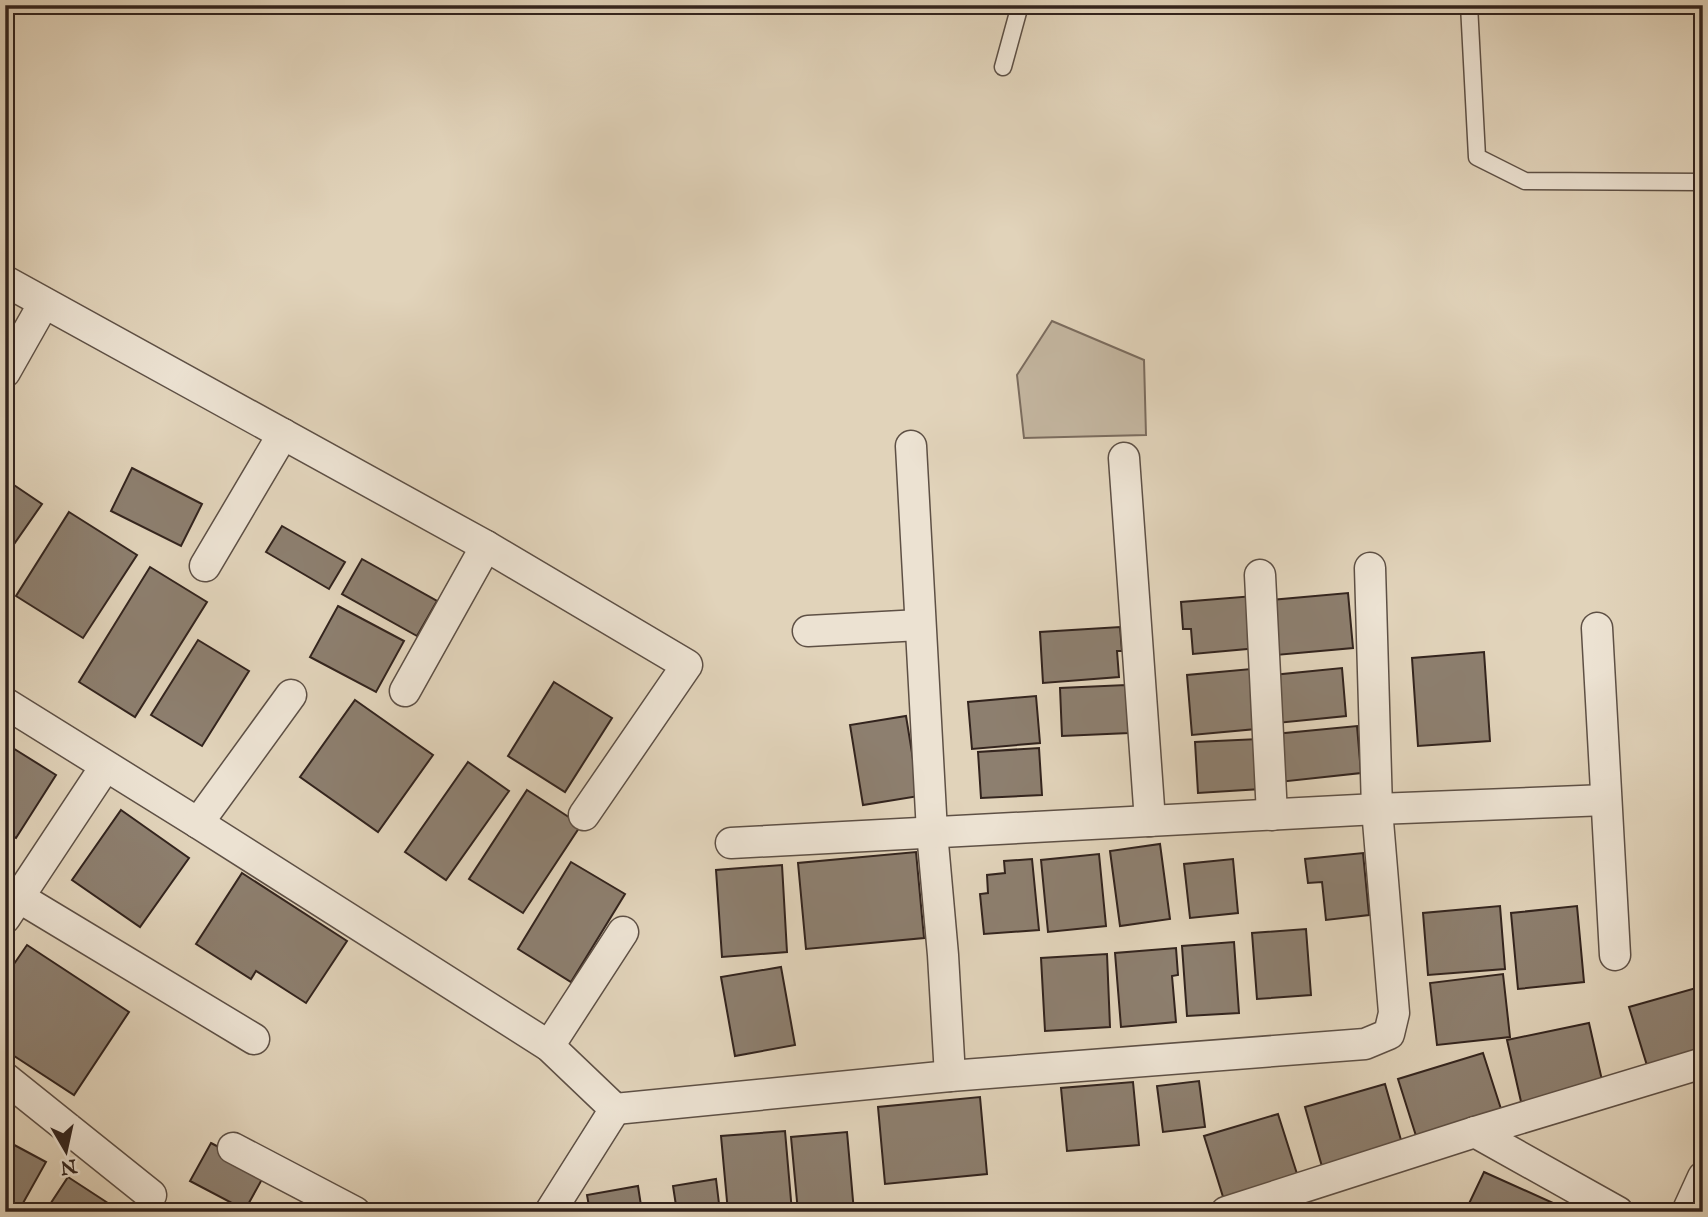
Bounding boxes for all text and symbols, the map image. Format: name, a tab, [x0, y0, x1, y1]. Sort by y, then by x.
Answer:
north arrow	[32, 1116, 102, 1186]
text: N	[58, 1153, 79, 1179]

